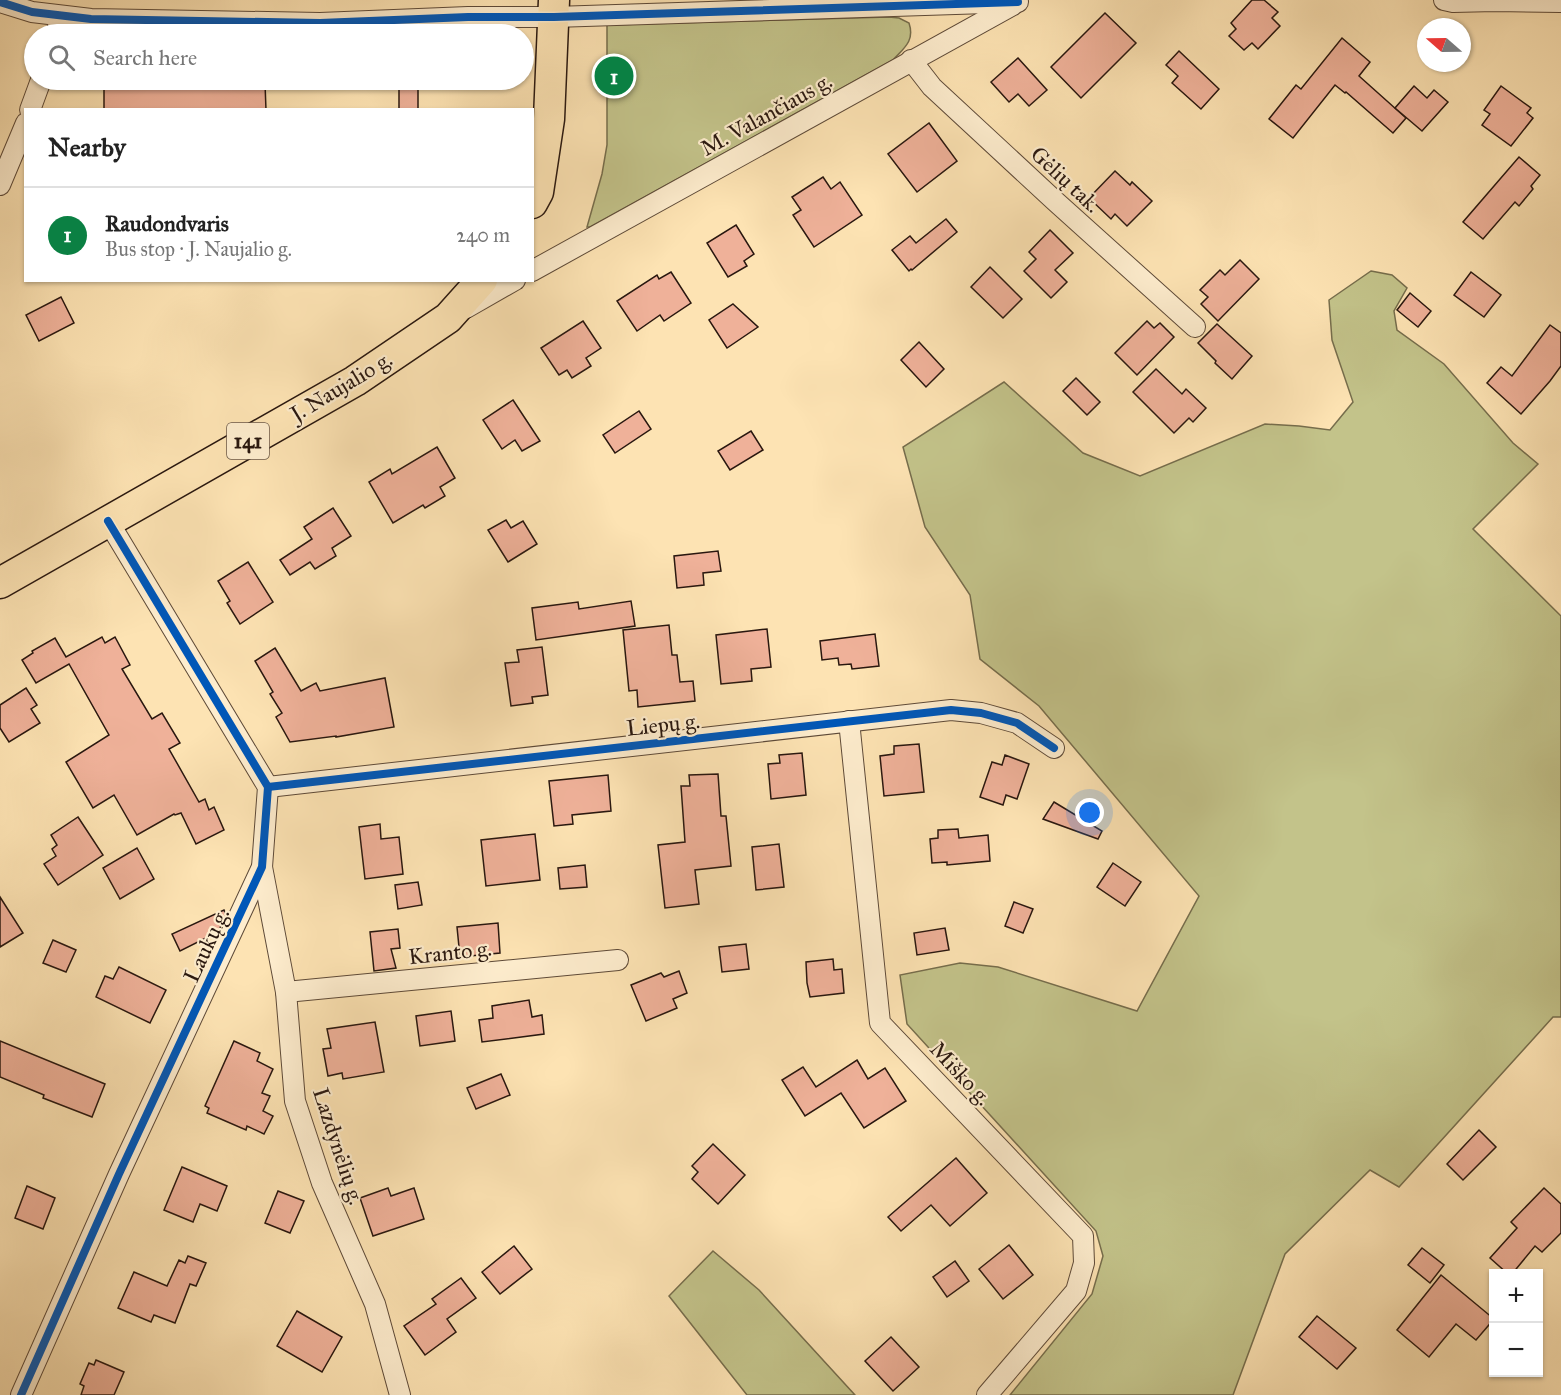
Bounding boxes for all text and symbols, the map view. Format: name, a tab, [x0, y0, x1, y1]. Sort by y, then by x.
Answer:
north arrow	[1417, 18, 1471, 72]
search box	[24, 24, 534, 90]
icon: search	[45, 41, 78, 74]
text: Search here	[93, 44, 197, 71]
pin: 1	[594, 54, 634, 98]
street label: M. Valančiaus g.	[696, 67, 837, 162]
text: Nearby	[48, 131, 126, 163]
street label: Gėlių tak.	[1025, 140, 1106, 218]
text: Raudondvaris	[105, 210, 229, 237]
text: 1	[64, 223, 71, 247]
text: 240 m	[456, 223, 510, 247]
text: Bus stop · J. Naujalio g.	[105, 237, 292, 261]
street label: J. Naujalio g.	[284, 345, 397, 428]
road number: 141	[227, 423, 269, 459]
street label: Liepų g.	[625, 707, 701, 742]
your location	[1075, 798, 1104, 827]
street label: Laukų g.	[178, 904, 235, 987]
street label: Kranto g.	[407, 935, 493, 970]
street label: Miško g.	[924, 1036, 997, 1111]
street label: Lazdynėlių g.	[307, 1084, 370, 1208]
map controls	[1489, 1269, 1543, 1377]
button: +	[1489, 1269, 1543, 1323]
button: −	[1489, 1323, 1543, 1377]

